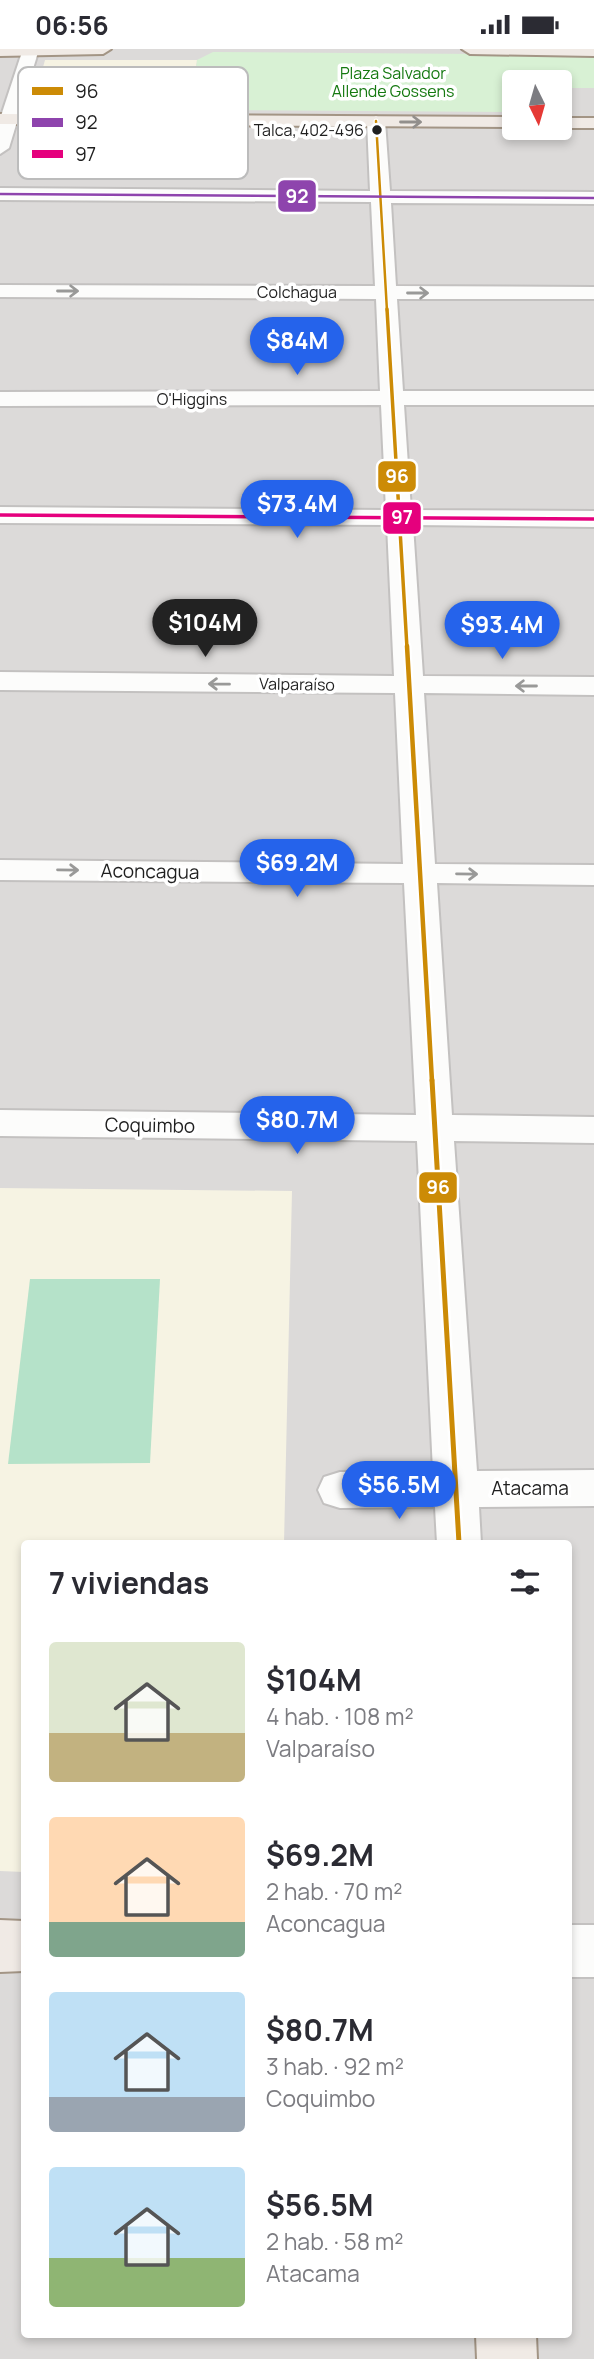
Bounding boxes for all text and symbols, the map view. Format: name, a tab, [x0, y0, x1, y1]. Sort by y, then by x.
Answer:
text: 06:56	[35, 7, 109, 43]
park label: Plaza Salvador Allende Gossens	[332, 62, 454, 102]
legend	[18, 67, 248, 179]
north arrow	[502, 70, 572, 140]
map controls	[502, 70, 572, 140]
text: 96	[75, 78, 99, 104]
text: 92	[75, 109, 98, 135]
one-way arrow	[399, 115, 422, 129]
place label: Talca, 402-496	[254, 119, 364, 141]
marker: Talca, 402-496	[370, 123, 384, 137]
text: 97	[75, 141, 96, 167]
line badge: 92	[277, 179, 317, 213]
text: 92	[285, 183, 309, 209]
street label: Colchagua	[257, 281, 337, 303]
one-way arrow	[56, 284, 79, 298]
one-way arrow	[406, 286, 429, 300]
pin: $84M	[256, 317, 338, 377]
text: $84M	[266, 324, 328, 356]
street label: O'Higgins	[157, 388, 227, 410]
line badge: 96	[377, 460, 417, 493]
text: 96	[385, 463, 409, 489]
pin: $73.4M	[240, 481, 354, 540]
text: $73.4M	[257, 487, 337, 519]
line badge: 97	[382, 501, 422, 535]
text: 97	[391, 504, 413, 530]
pin: $104M	[156, 599, 254, 659]
pin: $93.4M	[445, 601, 559, 661]
text: $104M	[168, 606, 242, 638]
text: $93.4M	[461, 608, 543, 640]
street label: Valparaíso	[259, 672, 335, 696]
one-way arrow	[207, 677, 230, 690]
one-way arrow	[515, 679, 538, 692]
pin: $69.2M	[240, 839, 354, 899]
text: $69.2M	[256, 846, 338, 878]
street label: Aconcagua	[100, 857, 200, 885]
one-way arrow	[56, 863, 79, 877]
one-way arrow	[455, 867, 478, 881]
pin: $80.7M	[240, 1097, 354, 1156]
text: $80.7M	[256, 1103, 338, 1135]
street label: Coquimbo	[105, 1111, 195, 1139]
line badge: 96	[418, 1171, 458, 1204]
text: 96	[426, 1174, 450, 1200]
pin: $56.5M	[342, 1461, 456, 1521]
text: $56.5M	[358, 1468, 440, 1500]
street label: Atacama	[491, 1475, 569, 1501]
text: 7 viviendas	[49, 1562, 209, 1603]
icon: filters	[506, 1563, 544, 1601]
text: $104M	[266, 1659, 362, 1700]
icon: home	[105, 1670, 189, 1754]
text: 4 hab. · 108 m²	[266, 1700, 414, 1732]
text: Valparaíso	[266, 1732, 375, 1764]
text: $69.2M	[266, 1834, 374, 1875]
icon: home	[105, 1845, 189, 1929]
text: 2 hab. · 70 m²	[266, 1875, 402, 1907]
text: Aconcagua	[266, 1907, 386, 1939]
text: $80.7M	[266, 2009, 374, 2050]
icon: home	[105, 2020, 189, 2104]
text: 3 hab. · 92 m²	[266, 2050, 404, 2082]
text: Coquimbo	[266, 2082, 375, 2114]
text: $56.5M	[266, 2184, 373, 2225]
icon: home	[105, 2195, 189, 2279]
text: 2 hab. · 58 m²	[266, 2225, 403, 2257]
text: Atacama	[266, 2257, 360, 2289]

